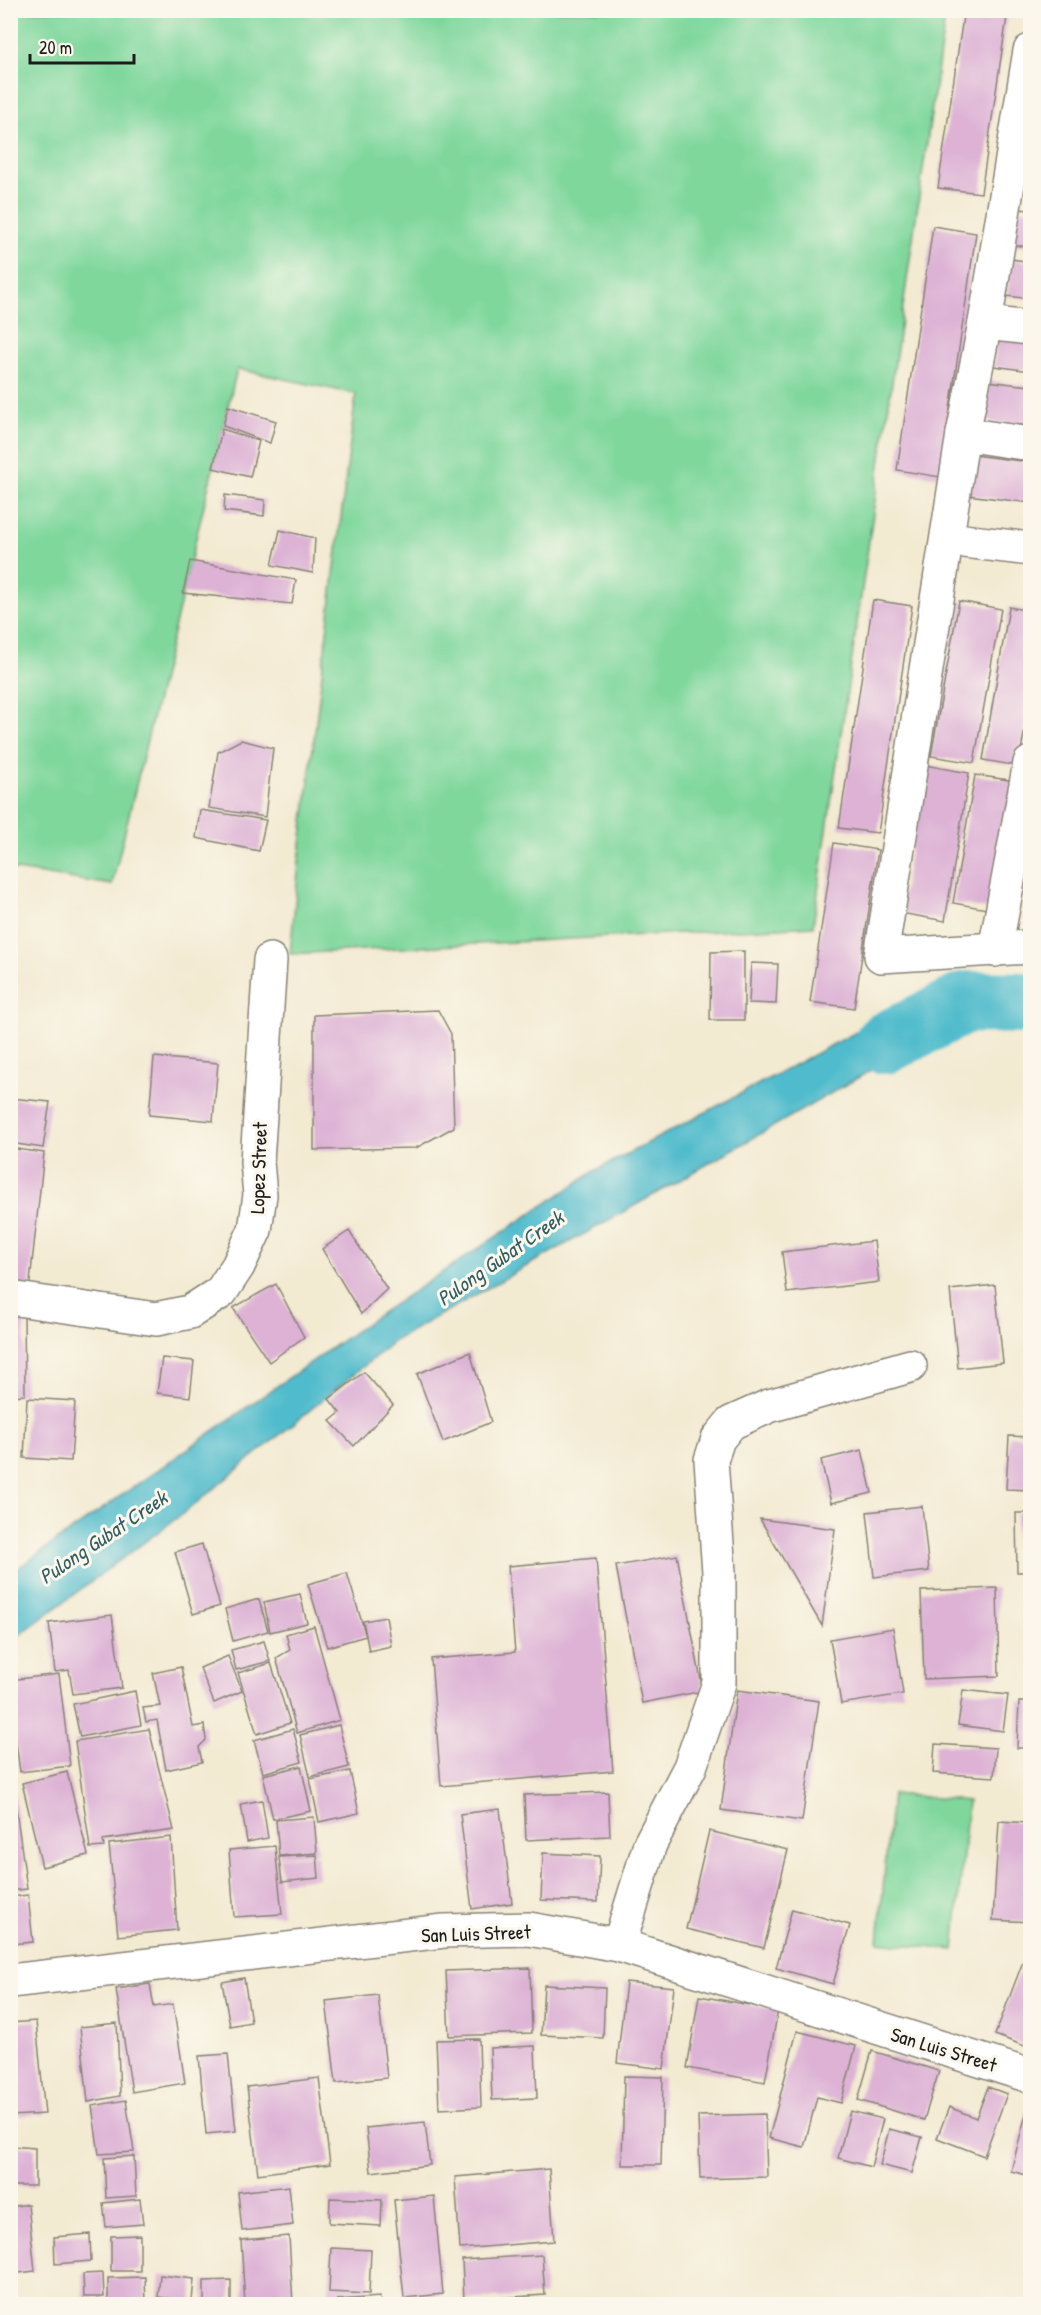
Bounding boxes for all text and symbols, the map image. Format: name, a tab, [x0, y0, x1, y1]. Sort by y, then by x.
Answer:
scale bar	[30, 27, 134, 65]
text: 20 m	[39, 35, 72, 60]
street label: Lopez Street	[243, 1121, 273, 1214]
water label: Pulong Gubat Creek	[431, 1202, 571, 1313]
water label: Pulong Gubat Creek	[33, 1482, 175, 1591]
street label: San Luis Street	[421, 1918, 532, 1948]
street label: San Luis Street	[888, 2020, 1001, 2078]

